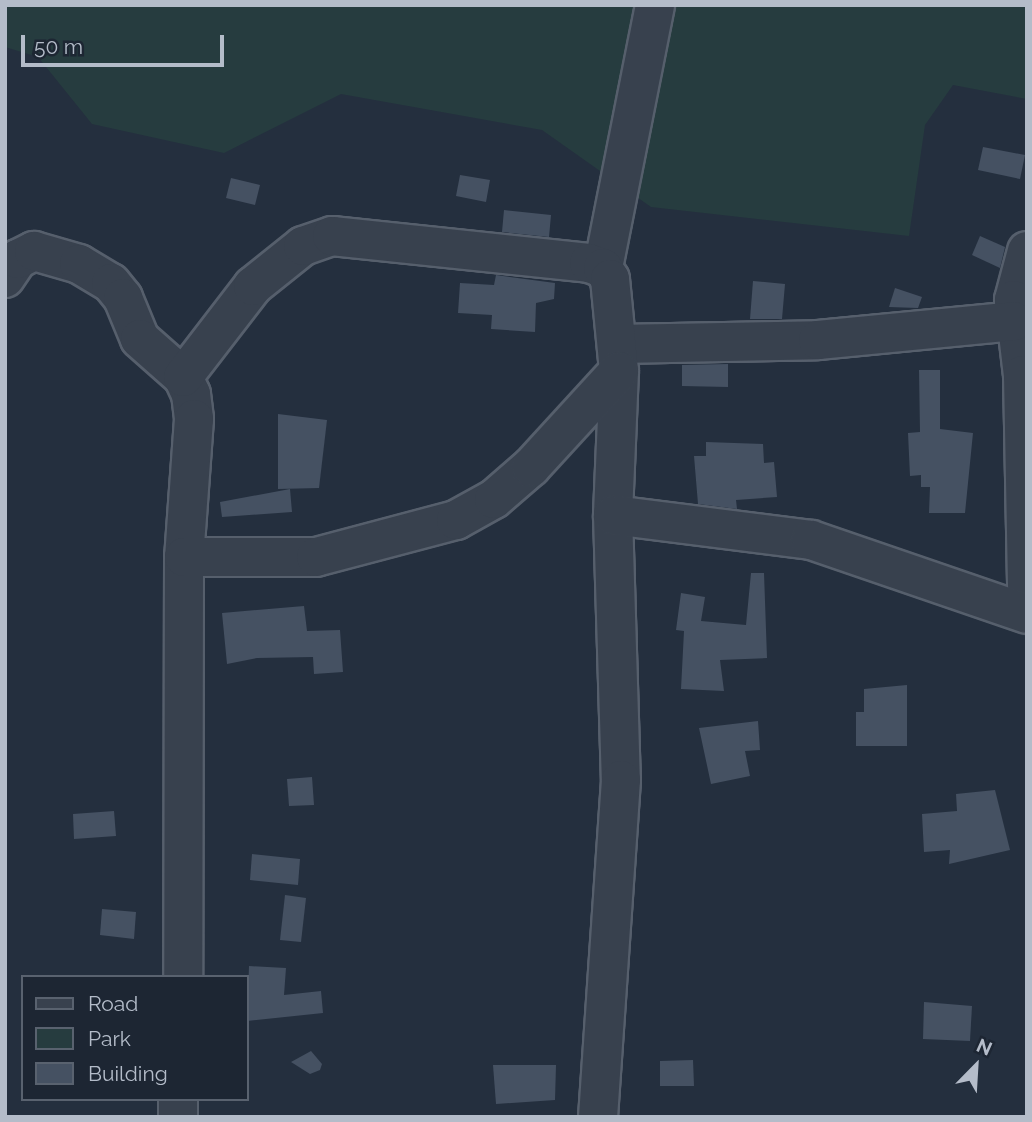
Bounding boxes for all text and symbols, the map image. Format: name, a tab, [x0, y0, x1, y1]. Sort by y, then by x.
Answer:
scale bar	[24, 21, 228, 65]
text: 50 m	[34, 34, 83, 59]
legend	[21, 975, 248, 1101]
text: Road	[88, 991, 138, 1016]
text: Park	[88, 1026, 131, 1051]
north arrow	[941, 1031, 1011, 1101]
text: N	[973, 1034, 996, 1060]
text: Building	[88, 1061, 168, 1086]

